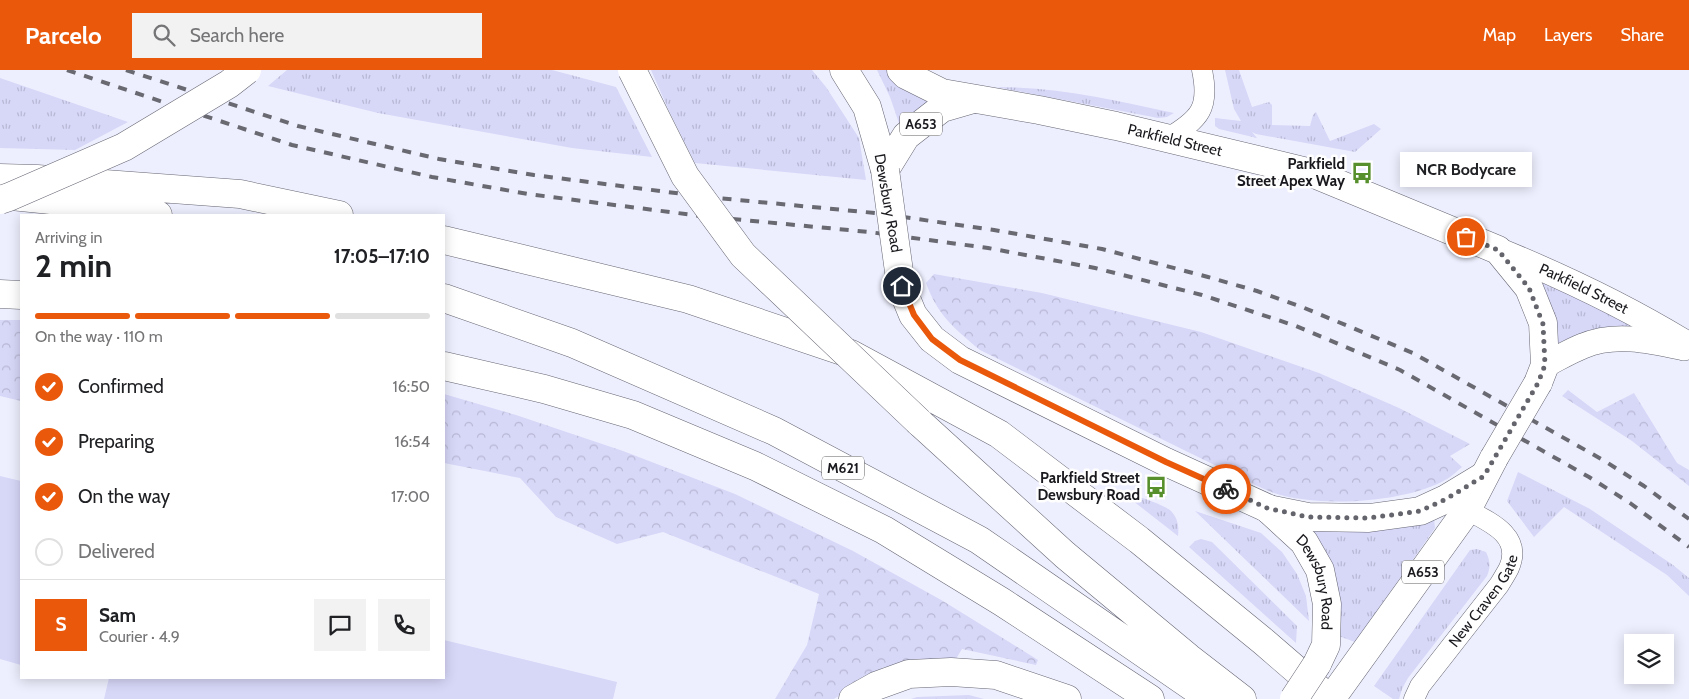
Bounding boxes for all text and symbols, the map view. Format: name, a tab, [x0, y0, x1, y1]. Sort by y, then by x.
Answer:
search box	[132, 13, 482, 58]
text: Parcelo	[25, 21, 102, 50]
icon: search	[150, 21, 178, 49]
text: Search here	[190, 24, 284, 47]
text: Map	[1483, 24, 1516, 46]
text: Layers	[1544, 24, 1593, 46]
text: Share	[1621, 24, 1664, 46]
road number: A653	[900, 112, 942, 136]
street label: Parkfield Street	[1126, 120, 1224, 160]
street label: Dewsbury Road	[870, 152, 906, 254]
callout: NCR Bodycare	[1400, 152, 1532, 187]
place label: Parkfield Street Apex Way	[1237, 155, 1346, 190]
bus stop icon: Parkfield Street Apex Way	[1349, 160, 1375, 186]
text: NCR Bodycare	[1416, 160, 1516, 179]
pin	[1445, 216, 1487, 258]
icon: bag	[1452, 223, 1480, 251]
text: Arriving in	[35, 228, 102, 247]
text: 17:05–17:10	[334, 245, 430, 268]
text: 2 min	[35, 246, 112, 285]
street label: Parkfield Street	[1536, 260, 1631, 318]
pin	[881, 265, 923, 307]
icon: home	[888, 272, 916, 300]
text: On the way · 110 m	[35, 327, 163, 346]
icon: check	[35, 373, 63, 401]
text: Confirmed	[78, 375, 164, 398]
text: 16:50	[393, 377, 430, 396]
icon: check	[35, 428, 63, 456]
text: Preparing	[78, 430, 154, 453]
text: 16:54	[394, 432, 430, 451]
road number: M621	[822, 456, 864, 479]
courier	[1201, 464, 1251, 514]
place label: Parkfield Street Dewsbury Road	[1037, 469, 1140, 504]
bus stop icon: Parkfield Street Dewsbury Road	[1143, 474, 1169, 500]
icon: bike	[1212, 475, 1240, 503]
icon: check	[35, 483, 63, 511]
text: On the way	[78, 485, 170, 508]
text: 17:00	[391, 487, 430, 506]
street label: Dewsbury Road	[1293, 531, 1336, 630]
text: Delivered	[78, 540, 155, 563]
street label: New Craven Gate	[1445, 553, 1521, 651]
road number: A653	[1402, 561, 1444, 584]
button: chat	[314, 599, 366, 651]
button: phone	[378, 599, 430, 651]
text: Sam	[99, 604, 136, 627]
text: S	[55, 613, 67, 636]
text: Courier · 4.9	[99, 627, 180, 646]
map controls	[1624, 634, 1674, 684]
button: layers	[1624, 634, 1674, 684]

